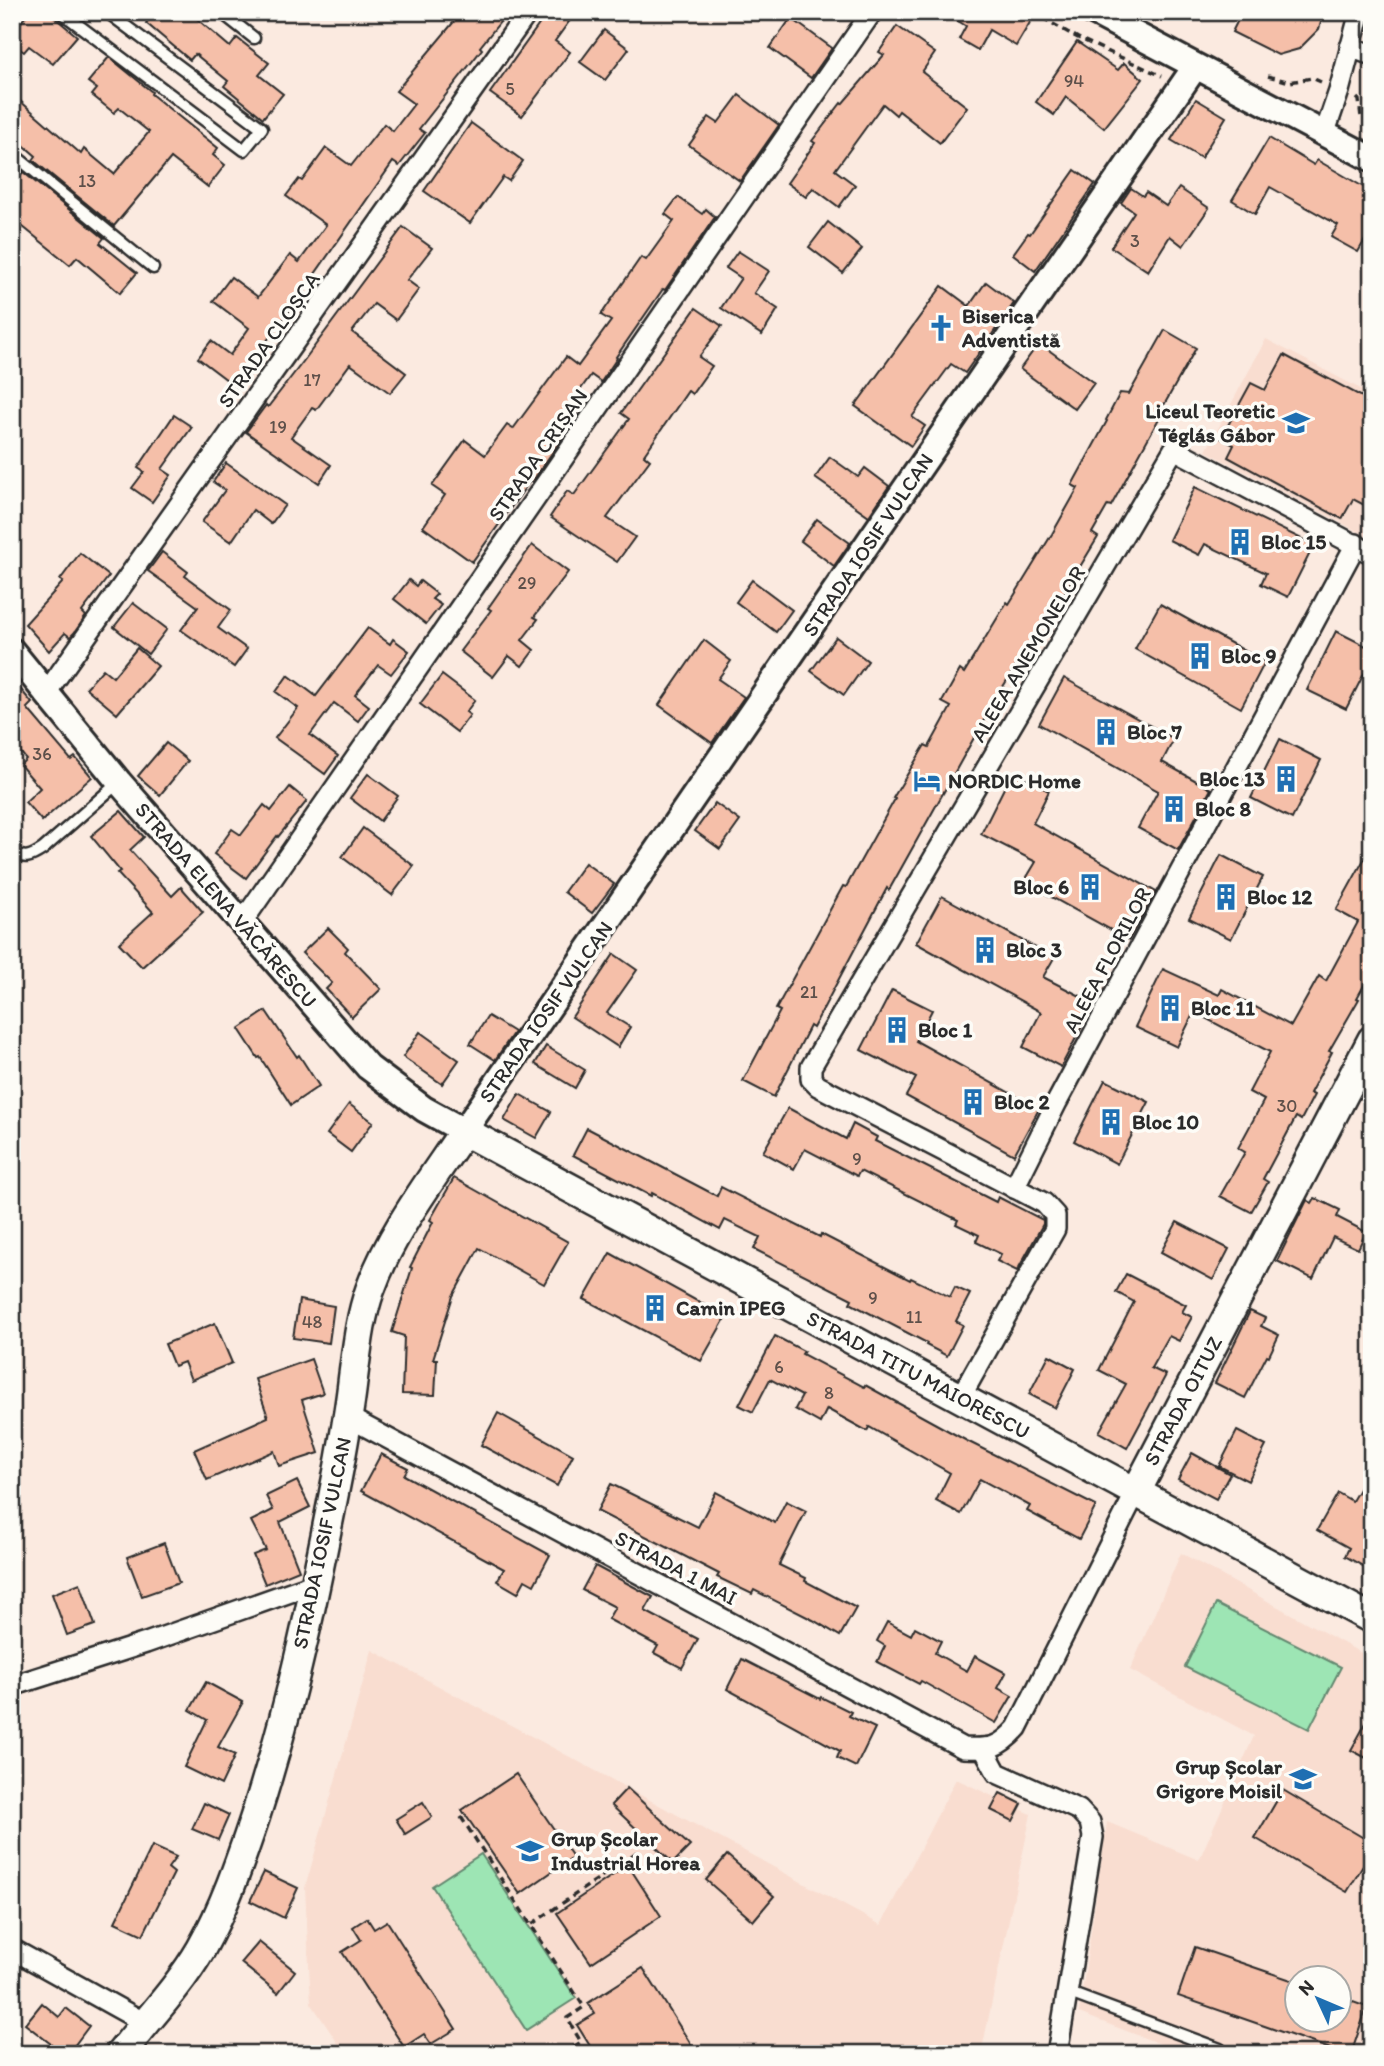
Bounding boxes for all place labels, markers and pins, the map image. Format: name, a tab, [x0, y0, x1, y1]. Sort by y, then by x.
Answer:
place label: Biserica Adventistă	[961, 303, 1061, 352]
church icon: Biserica Adventistă	[926, 313, 956, 343]
place label: Liceul Teoretic Téglás Gábor	[1145, 398, 1276, 448]
school or university icon: Liceul Teoretic Téglás Gábor	[1281, 408, 1311, 438]
building icon: Bloc 15	[1225, 527, 1255, 557]
place label: Bloc 15	[1261, 529, 1326, 554]
building icon: Bloc 9	[1185, 641, 1215, 671]
place label: Bloc 9	[1221, 643, 1277, 668]
building icon: Bloc 7	[1091, 717, 1121, 747]
place label: Bloc 7	[1127, 719, 1183, 744]
building icon: Bloc 13	[1271, 764, 1301, 794]
hotel icon: NORDIC Home	[912, 766, 942, 796]
place label: Bloc 13	[1199, 766, 1265, 791]
place label: NORDIC Home	[948, 768, 1081, 793]
building icon: Bloc 8	[1159, 794, 1189, 824]
place label: Bloc 8	[1195, 796, 1252, 821]
building icon: Bloc 6	[1075, 872, 1105, 902]
place label: Bloc 6	[1013, 874, 1069, 899]
building icon: Bloc 12	[1211, 882, 1241, 912]
place label: Bloc 12	[1247, 884, 1312, 909]
building icon: Bloc 3	[970, 935, 1000, 965]
place label: Bloc 3	[1006, 937, 1062, 962]
building icon: Bloc 11	[1155, 993, 1185, 1023]
place label: Bloc 11	[1191, 995, 1255, 1020]
building icon: Bloc 1	[882, 1015, 912, 1045]
place label: Bloc 1	[918, 1017, 973, 1042]
building icon: Bloc 2	[958, 1087, 988, 1117]
place label: Bloc 2	[994, 1089, 1050, 1114]
building icon: Bloc 10	[1096, 1107, 1126, 1137]
place label: Bloc 10	[1132, 1109, 1199, 1134]
building icon: Camin IPEG	[640, 1293, 670, 1323]
place label: Camin IPEG	[676, 1295, 785, 1320]
place label: Grup Școlar Grigore Moisil	[1156, 1754, 1283, 1804]
school or university icon: Grup Școlar Grigore Moisil	[1288, 1764, 1318, 1794]
place label: Grup Școlar Industrial Horea	[551, 1826, 701, 1875]
school or university icon: Grup Școlar Industrial Horea	[515, 1836, 545, 1866]

